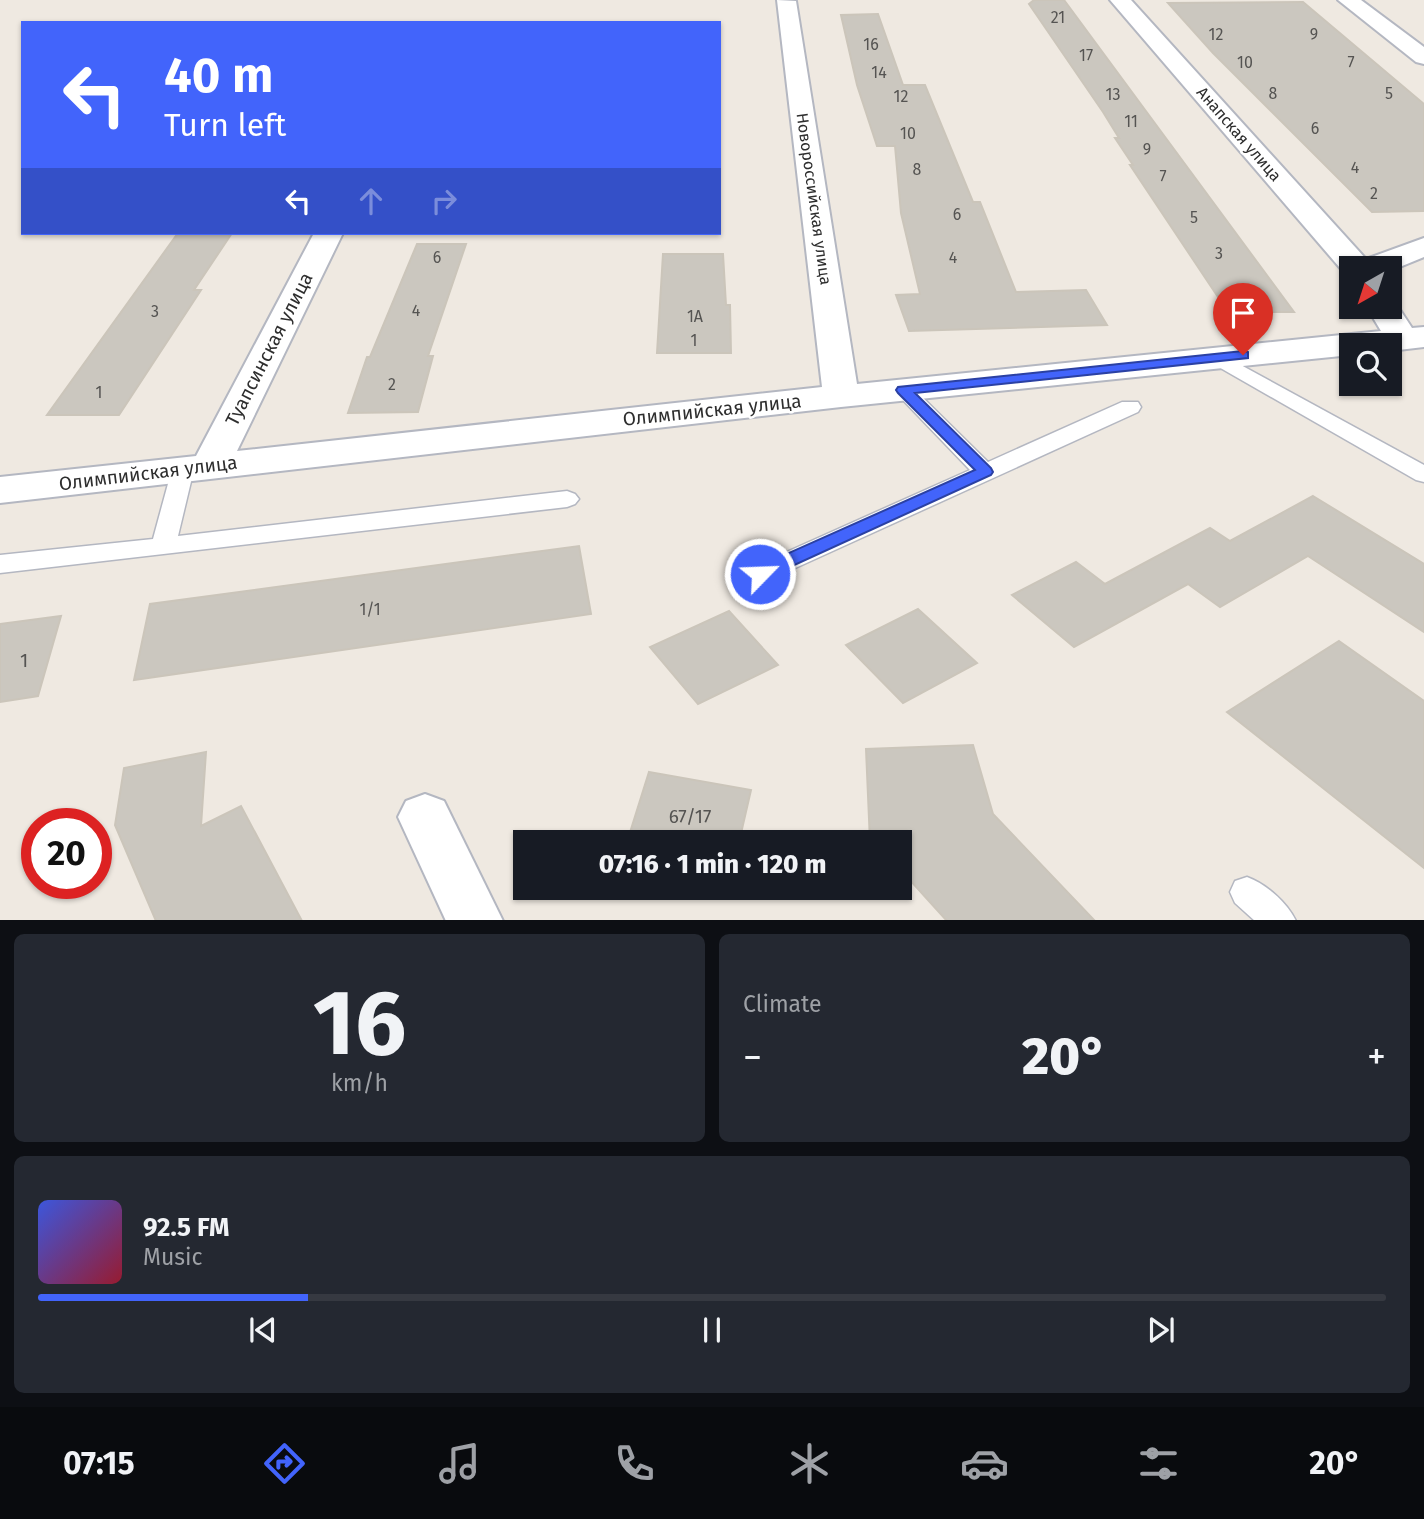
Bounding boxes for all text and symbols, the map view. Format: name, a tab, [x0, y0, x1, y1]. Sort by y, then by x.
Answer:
house number: 21	[1051, 8, 1065, 27]
house number: 12	[1209, 25, 1223, 44]
house number: 9	[1310, 25, 1318, 44]
house number: 16	[863, 35, 879, 54]
text: 40 m	[164, 46, 273, 105]
house number: 17	[1079, 46, 1093, 65]
icon: left	[49, 49, 140, 140]
house number: 10	[1237, 53, 1253, 72]
house number: 7	[1347, 53, 1355, 72]
house number: 14	[871, 63, 887, 82]
street label: Анапская улица	[1193, 83, 1285, 185]
house number: 8	[1269, 84, 1278, 103]
house number: 5	[1385, 84, 1393, 103]
house number: 13	[1106, 85, 1120, 104]
house number: 12	[894, 87, 908, 106]
text: Turn left	[164, 106, 286, 144]
street label: Новороссийская улица	[793, 112, 835, 286]
house number: 11	[1124, 112, 1138, 131]
house number: 6	[1311, 119, 1319, 138]
house number: 10	[900, 124, 916, 143]
house number: 9	[1143, 140, 1151, 159]
house number: 4	[1351, 158, 1360, 177]
house number: 8	[913, 160, 922, 179]
house number: 7	[1159, 167, 1167, 186]
icon: left	[279, 182, 317, 220]
icon: ahead	[352, 182, 390, 220]
icon: right	[425, 182, 463, 220]
house number: 2	[1370, 184, 1378, 203]
house number: 6	[953, 205, 961, 224]
house number: 5	[1190, 208, 1198, 227]
house number: 3	[1215, 244, 1223, 263]
house number: 6	[433, 248, 441, 267]
house number: 4	[949, 248, 958, 267]
north arrow	[1339, 256, 1402, 318]
map controls	[1339, 256, 1402, 396]
street label: Туапсинская улица	[220, 269, 318, 429]
pin	[1213, 283, 1273, 355]
icon: arrive	[1224, 294, 1262, 332]
house number: 4	[412, 301, 421, 320]
house number: 3	[151, 302, 159, 321]
house number: 1А	[687, 307, 704, 326]
house number: 1	[691, 331, 697, 350]
button: search	[1339, 333, 1402, 396]
house number: 2	[388, 375, 396, 394]
house number: 1	[96, 383, 102, 402]
street label: Олимпийская улица	[622, 389, 802, 431]
street label: Олимпийская улица	[58, 451, 238, 495]
position arrow	[723, 537, 797, 611]
house number: 1/1	[359, 600, 381, 619]
house number: 1	[20, 649, 28, 672]
house number: 67/17	[669, 805, 711, 828]
speed limit sign: 20	[21, 808, 112, 899]
text: 07:16 · 1 min · 120 m	[599, 849, 826, 880]
text: 16	[313, 969, 406, 1078]
text: Climate	[743, 990, 822, 1018]
text: 20°	[1022, 1025, 1107, 1088]
text: −	[743, 1034, 762, 1080]
text: +	[1367, 1034, 1386, 1080]
text: km/h	[331, 1069, 388, 1097]
text: 92.5 FM	[143, 1212, 229, 1243]
text: Music	[143, 1243, 203, 1271]
icon: previous	[244, 1311, 282, 1349]
icon: pause	[693, 1311, 731, 1349]
icon: next	[1142, 1311, 1180, 1349]
icon: directions	[260, 1439, 309, 1488]
icon: music	[435, 1439, 484, 1488]
icon: phone	[610, 1439, 659, 1488]
icon: climate	[785, 1439, 834, 1488]
icon: car	[960, 1439, 1009, 1488]
icon: filters	[1134, 1439, 1183, 1488]
text: 07:15	[63, 1444, 135, 1482]
text: 20°	[1309, 1444, 1361, 1482]

